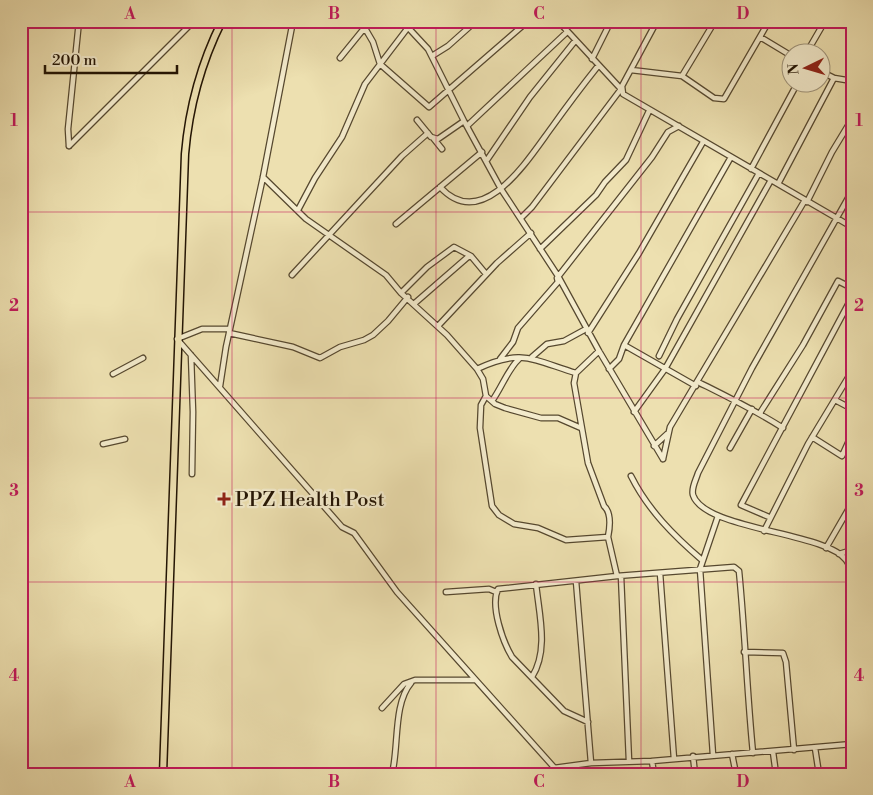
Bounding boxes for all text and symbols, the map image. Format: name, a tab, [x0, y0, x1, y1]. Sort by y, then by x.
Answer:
text: A	[123, 4, 136, 24]
text: B	[328, 4, 340, 24]
text: C	[533, 4, 545, 24]
text: D	[737, 4, 750, 24]
scale bar	[45, 42, 178, 74]
north arrow	[780, 42, 830, 92]
text: 200 m	[52, 51, 97, 70]
text: N	[785, 63, 803, 75]
text: 1	[10, 111, 18, 131]
text: 1	[855, 111, 863, 131]
text: 2	[9, 296, 19, 316]
text: 2	[854, 296, 864, 316]
text: 3	[9, 481, 19, 501]
text: 3	[854, 481, 864, 501]
place label: PPZ Health Post	[235, 488, 385, 513]
marker: PPZ Health Post	[217, 492, 231, 506]
text: 4	[9, 666, 20, 686]
text: 4	[854, 666, 865, 686]
text: A	[123, 772, 136, 792]
text: B	[328, 772, 340, 792]
text: C	[533, 772, 545, 792]
text: D	[737, 772, 750, 792]

